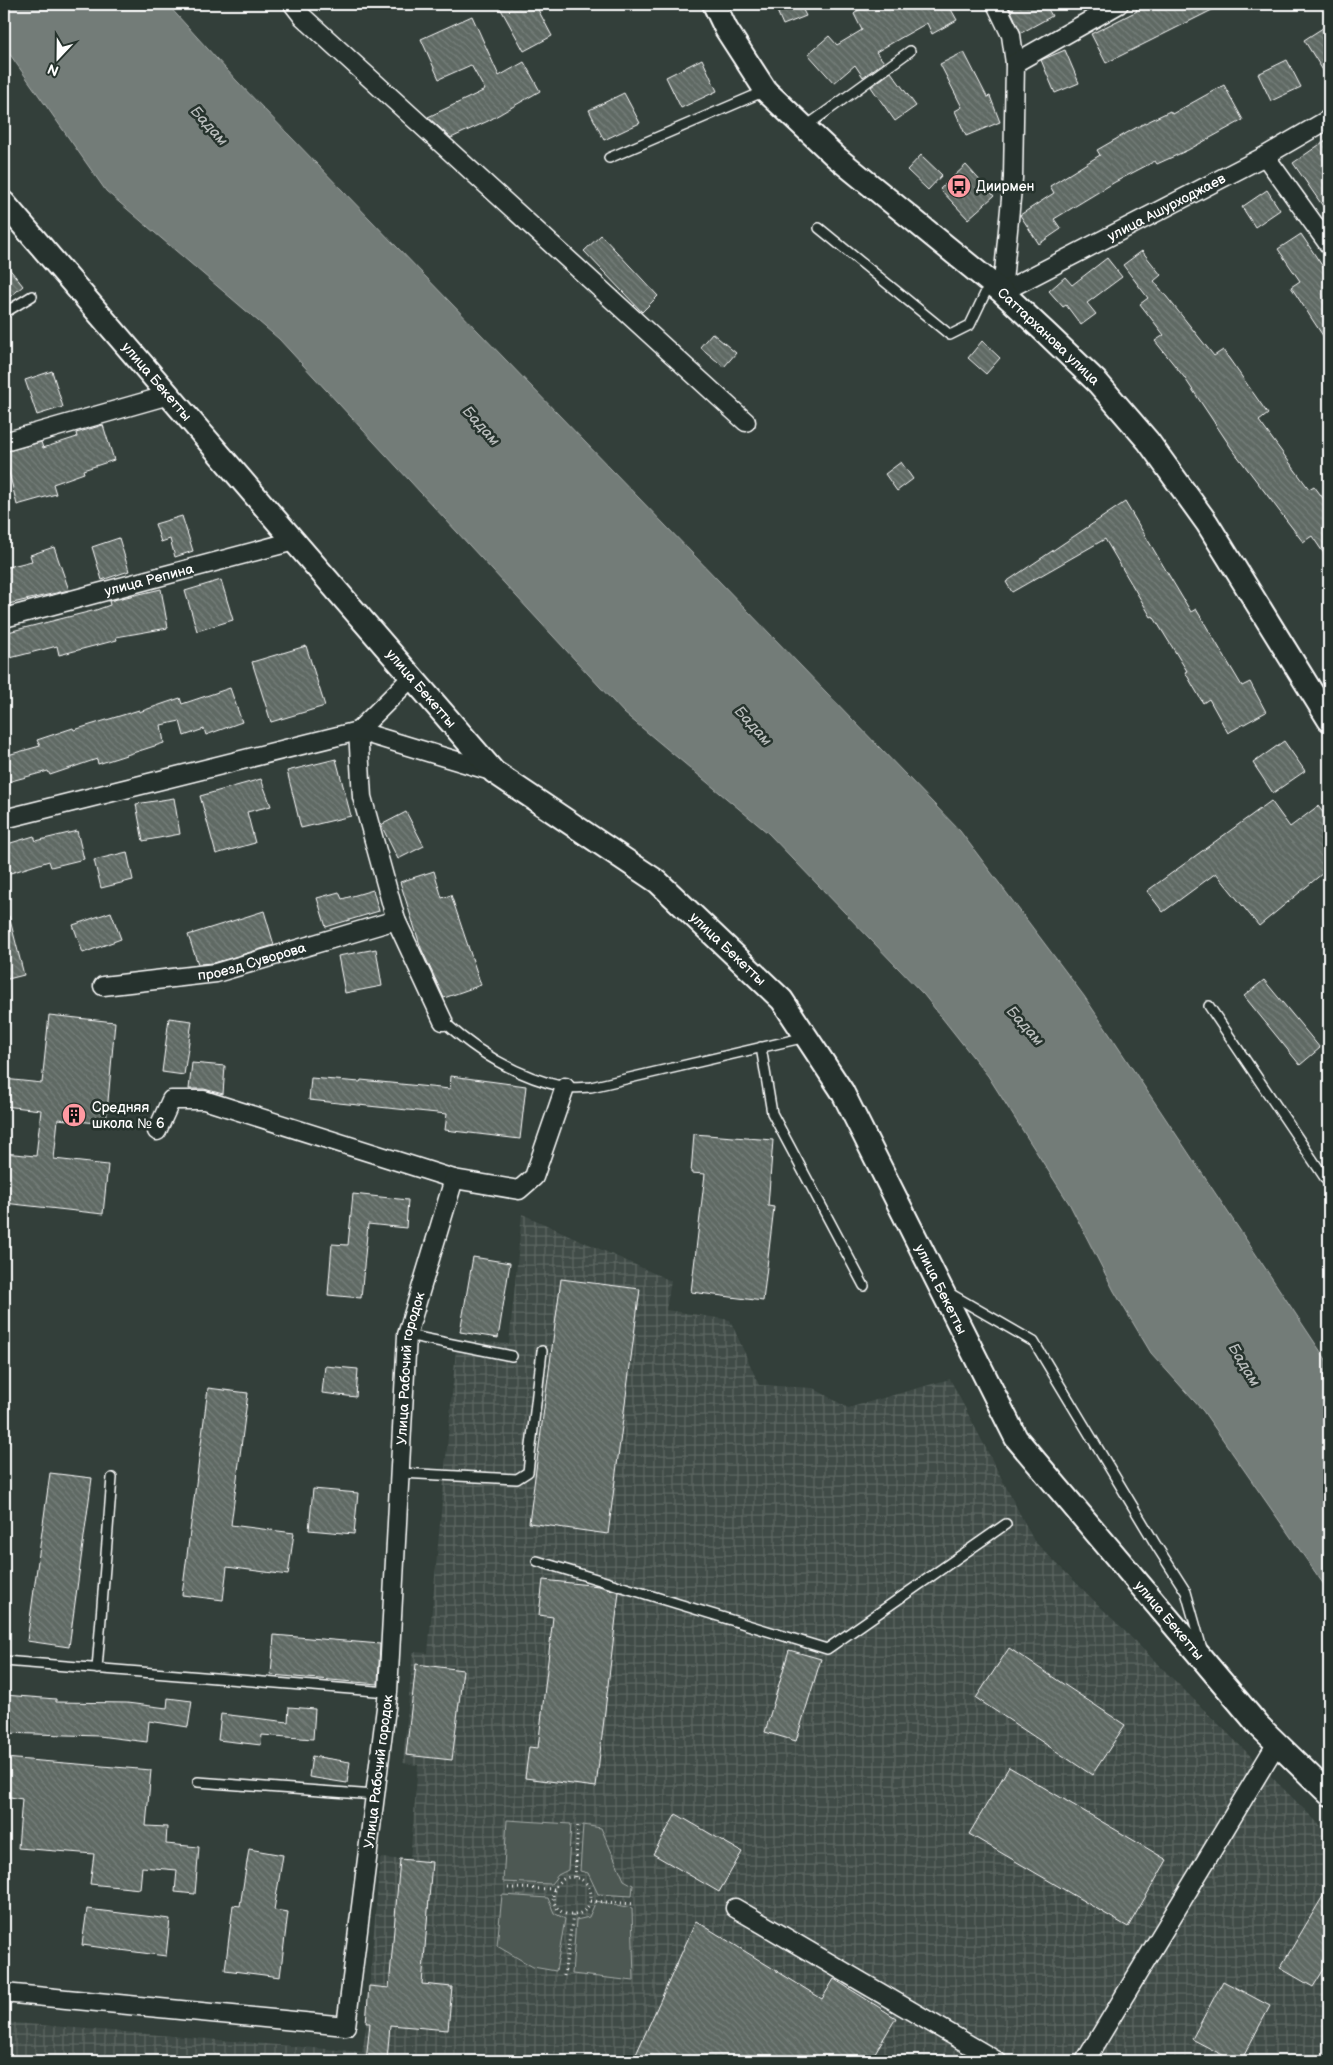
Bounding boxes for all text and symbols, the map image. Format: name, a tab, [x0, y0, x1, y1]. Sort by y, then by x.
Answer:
north arrow	[32, 32, 82, 82]
text: N	[45, 60, 61, 79]
water label: Бадам	[186, 102, 232, 150]
street label: улица Ашурходжаев	[1104, 169, 1229, 245]
bus stop icon: Диирмен	[946, 173, 972, 199]
place label: Диирмен	[976, 178, 1034, 195]
street label: Саттарханова улица	[994, 284, 1104, 389]
street label: улица Бекетты	[119, 338, 196, 424]
water label: Бадам	[458, 402, 504, 450]
street label: улица Репина	[103, 559, 196, 599]
street label: улица Бекетты	[383, 645, 460, 731]
water label: Бадам	[730, 702, 776, 750]
street label: улица Бекетты	[686, 909, 770, 989]
street label: проезд Суворова	[197, 938, 308, 984]
water label: Бадам	[1002, 1002, 1048, 1050]
place label: Средняя школа № 6	[92, 1099, 165, 1132]
building icon: Средняя школа № 6	[61, 1102, 87, 1128]
street label: улица Бекетты	[912, 1241, 971, 1337]
street label: Улица Рабочий городок	[393, 1289, 428, 1445]
water label: Бадам	[1224, 1340, 1264, 1390]
street label: улица Бекетты	[1131, 1577, 1208, 1663]
street label: Улица Рабочий городок	[360, 1693, 396, 1849]

